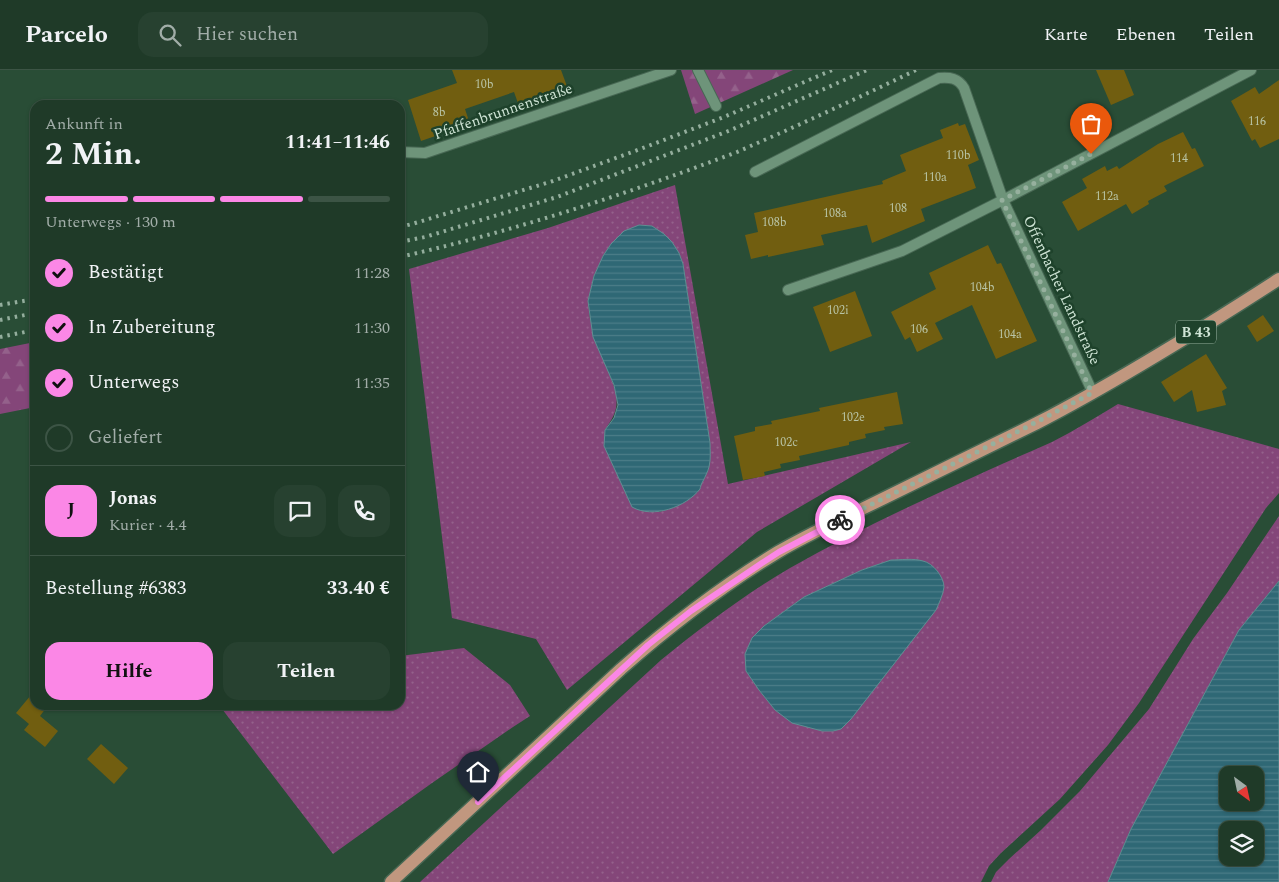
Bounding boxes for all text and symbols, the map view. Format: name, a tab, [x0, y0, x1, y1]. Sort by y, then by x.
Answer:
search box	[138, 12, 488, 57]
text: Parcelo	[25, 17, 108, 53]
text: Hier suchen	[196, 20, 298, 49]
icon: search	[156, 21, 184, 49]
text: Karte	[1044, 21, 1088, 48]
text: Ebenen	[1116, 21, 1176, 48]
text: Teilen	[1204, 21, 1254, 48]
house number: 10b	[475, 75, 494, 94]
street label: Pfaffenbrunnenstraße	[431, 77, 576, 146]
house number: 8b	[433, 103, 446, 122]
pin	[1070, 103, 1112, 154]
icon: bag	[1077, 110, 1105, 138]
text: Ankunft in	[45, 112, 123, 136]
house number: 116	[1248, 112, 1266, 131]
text: 11:41–11:46	[285, 128, 390, 157]
text: 2 Min.	[45, 130, 142, 179]
house number: 110b	[946, 146, 971, 165]
house number: 114	[1170, 149, 1188, 168]
house number: 110a	[923, 168, 947, 187]
house number: 112a	[1095, 187, 1119, 206]
house number: 108	[889, 199, 907, 218]
house number: 108a	[823, 204, 847, 223]
text: Unterwegs · 130 m	[45, 210, 176, 234]
street label: Offenbacher Landstraße	[1017, 212, 1106, 369]
house number: 108b	[762, 213, 787, 232]
text: Bestätigt	[88, 258, 164, 287]
icon: check	[45, 259, 73, 287]
text: 11:28	[354, 261, 390, 285]
house number: 104b	[970, 278, 995, 297]
house number: 102i	[827, 301, 849, 320]
text: In Zubereitung	[88, 313, 216, 342]
icon: check	[45, 314, 73, 342]
text: 11:30	[354, 316, 390, 340]
house number: 106	[910, 320, 928, 339]
road number: B 43	[1176, 320, 1216, 344]
house number: 104a	[998, 325, 1022, 344]
text: Unterwegs	[88, 368, 179, 397]
icon: check	[45, 369, 73, 397]
text: 11:35	[354, 371, 390, 395]
house number: 102e	[841, 408, 865, 427]
text: Geliefert	[88, 423, 162, 452]
house number: 102c	[774, 433, 798, 452]
text: Jonas	[109, 484, 157, 513]
button: chat	[274, 485, 326, 537]
button: phone	[338, 485, 390, 537]
courier	[815, 495, 865, 545]
text: J	[67, 496, 75, 525]
icon: bike	[826, 506, 854, 534]
text: Kurier · 4.4	[109, 513, 186, 537]
text: Bestellung #6383	[45, 574, 186, 603]
text: 33.40 €	[327, 574, 390, 603]
button: Hilfe	[45, 642, 213, 700]
button: Teilen	[223, 642, 390, 700]
pin	[457, 751, 499, 802]
icon: home	[464, 758, 492, 786]
north arrow	[1219, 766, 1264, 811]
map controls	[1219, 766, 1264, 866]
button: layers	[1219, 821, 1264, 866]

